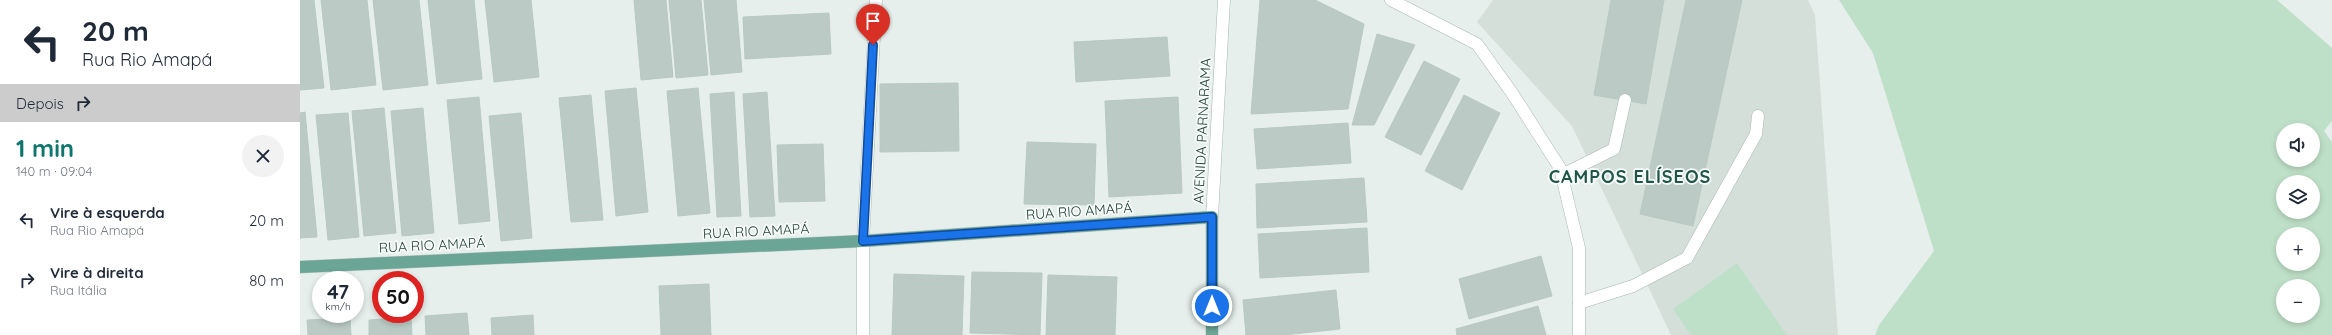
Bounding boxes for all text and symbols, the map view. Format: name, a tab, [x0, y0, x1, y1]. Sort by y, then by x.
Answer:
pin	[856, 4, 890, 45]
icon: arrive	[862, 10, 884, 32]
text: 20 m	[82, 13, 149, 48]
icon: left	[16, 16, 68, 68]
text: Rua Rio Amapá	[82, 48, 212, 71]
street label: AVENIDA PARNARAMA	[1189, 58, 1215, 204]
icon: right	[72, 92, 94, 114]
text: Depois	[16, 94, 64, 113]
map controls	[2276, 123, 2320, 323]
button: sound	[2276, 123, 2320, 167]
text: 1 min	[16, 133, 74, 163]
button: close	[242, 135, 284, 177]
text: 140 m · 09:04	[16, 163, 92, 179]
district label: CAMPOS ELÍSEOS	[1549, 165, 1711, 188]
button: layers	[2276, 175, 2320, 219]
street label: RUA RIO AMAPÁ	[1025, 198, 1133, 224]
text: Vire à esquerda	[50, 203, 165, 222]
icon: left	[16, 209, 38, 231]
text: 20 m	[249, 211, 284, 230]
street label: RUA RIO AMAPÁ	[702, 219, 810, 243]
text: Rua Rio Amapá	[50, 222, 144, 238]
button: +	[2276, 227, 2320, 271]
street label: RUA RIO AMAPÁ	[378, 233, 486, 257]
text: Vire à direita	[50, 263, 144, 282]
icon: right	[16, 269, 38, 291]
text: 80 m	[249, 271, 284, 290]
speed limit sign: 50	[372, 271, 424, 323]
text: 47	[327, 279, 349, 304]
button: −	[2276, 279, 2320, 323]
text: Rua Itália	[50, 282, 107, 298]
position arrow	[1191, 285, 1233, 327]
text: km/h	[325, 300, 351, 313]

